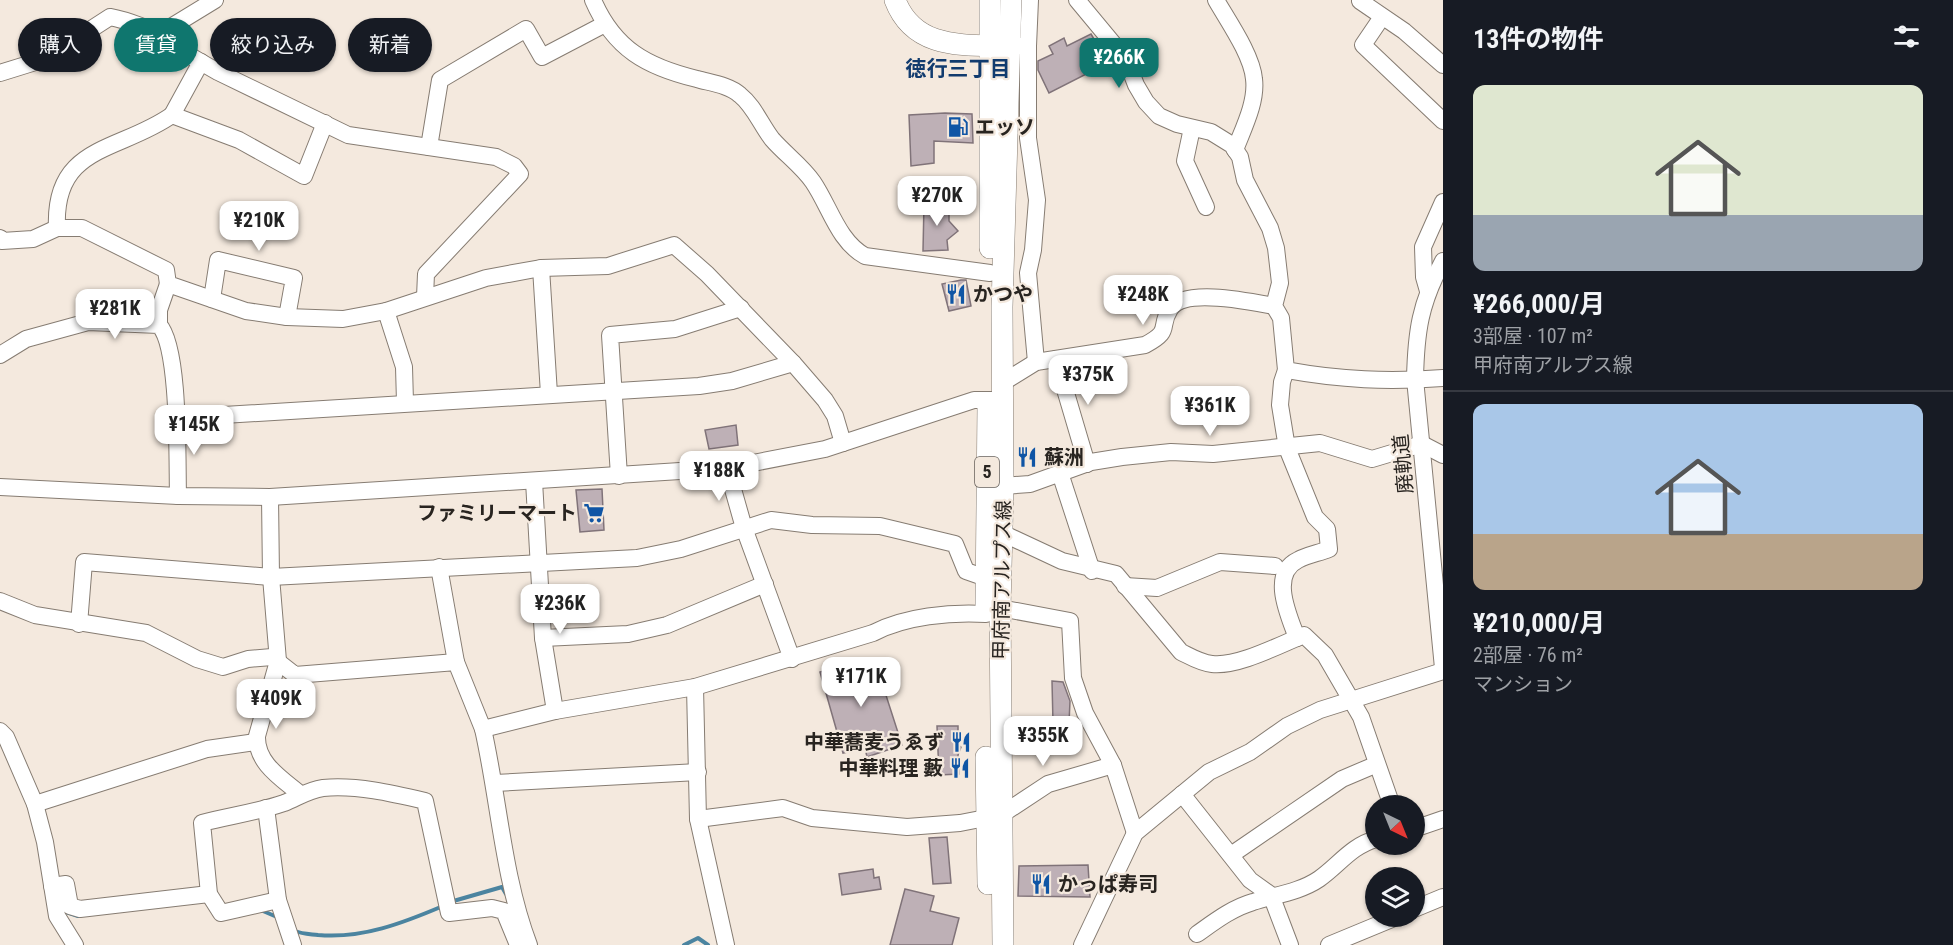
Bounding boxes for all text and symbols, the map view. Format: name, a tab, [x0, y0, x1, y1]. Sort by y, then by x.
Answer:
chip: 購入	[18, 18, 102, 72]
chip: 賃貸	[114, 18, 198, 72]
chip: 絞り込み	[210, 18, 336, 72]
chip: 新着	[348, 18, 432, 72]
icon: filters	[1890, 20, 1923, 53]
text: 13件の物件	[1473, 24, 1603, 54]
pin: ¥266K	[1077, 38, 1161, 89]
text: ¥266K	[1094, 45, 1144, 69]
district label: 徳行三丁目	[906, 57, 1011, 81]
fuel station icon: エッソ	[946, 115, 970, 139]
place label: エッソ	[975, 115, 1035, 139]
icon: home	[1644, 124, 1752, 232]
pin: ¥270K	[895, 176, 979, 227]
text: ¥270K	[912, 183, 962, 207]
pin: ¥210K	[217, 201, 301, 252]
text: ¥210K	[234, 208, 284, 232]
pin: ¥248K	[1101, 275, 1185, 326]
restaurant icon: かつや	[944, 282, 968, 306]
place label: かつや	[973, 282, 1033, 306]
text: ¥248K	[1118, 282, 1168, 306]
pin: ¥281K	[73, 289, 157, 340]
text: ¥266,000/月	[1473, 289, 1605, 319]
text: ¥281K	[90, 296, 140, 320]
text: 3部屋 · 107 m²	[1473, 324, 1593, 348]
text: 甲府南アルプス線	[1473, 353, 1633, 377]
pin: ¥375K	[1046, 355, 1130, 406]
text: ¥375K	[1063, 362, 1113, 386]
pin: ¥361K	[1168, 386, 1252, 437]
text: ¥361K	[1185, 393, 1235, 417]
pin: ¥145K	[152, 405, 236, 456]
text: ¥145K	[169, 412, 219, 436]
street label: 廃軌道	[1388, 433, 1418, 495]
icon: home	[1644, 443, 1752, 551]
restaurant icon: 蘇洲	[1015, 445, 1039, 469]
place label: 蘇洲	[1044, 445, 1084, 469]
pin: ¥188K	[677, 451, 761, 502]
road number: 5	[975, 457, 999, 487]
text: ¥188K	[694, 458, 744, 482]
street label: 甲府南アルプス線	[989, 500, 1015, 660]
place label: ファミリーマート	[417, 501, 577, 525]
supermarket icon: ファミリーマート	[582, 501, 606, 525]
pin: ¥236K	[518, 584, 602, 635]
text: ¥236K	[535, 591, 585, 615]
text: ¥210,000/月	[1473, 608, 1605, 638]
text: 2部屋 · 76 m²	[1473, 643, 1583, 667]
pin: ¥171K	[819, 657, 903, 708]
text: ¥171K	[836, 664, 886, 688]
text: マンション	[1473, 672, 1573, 696]
pin: ¥409K	[234, 679, 318, 730]
text: ¥409K	[251, 686, 301, 710]
pin: ¥355K	[1001, 716, 1085, 767]
text: ¥355K	[1018, 723, 1068, 747]
place label: 中華蕎麦うゑず	[804, 730, 944, 754]
restaurant icon: 中華蕎麦うゑず	[949, 730, 973, 754]
place label: 中華料理 藪	[838, 756, 943, 780]
restaurant icon: 中華料理 藪	[948, 756, 972, 780]
north arrow	[1365, 795, 1425, 855]
map controls	[1365, 795, 1425, 927]
button: layers	[1365, 867, 1425, 927]
restaurant icon: かっぱ寿司	[1029, 872, 1053, 896]
place label: かっぱ寿司	[1058, 872, 1158, 896]

